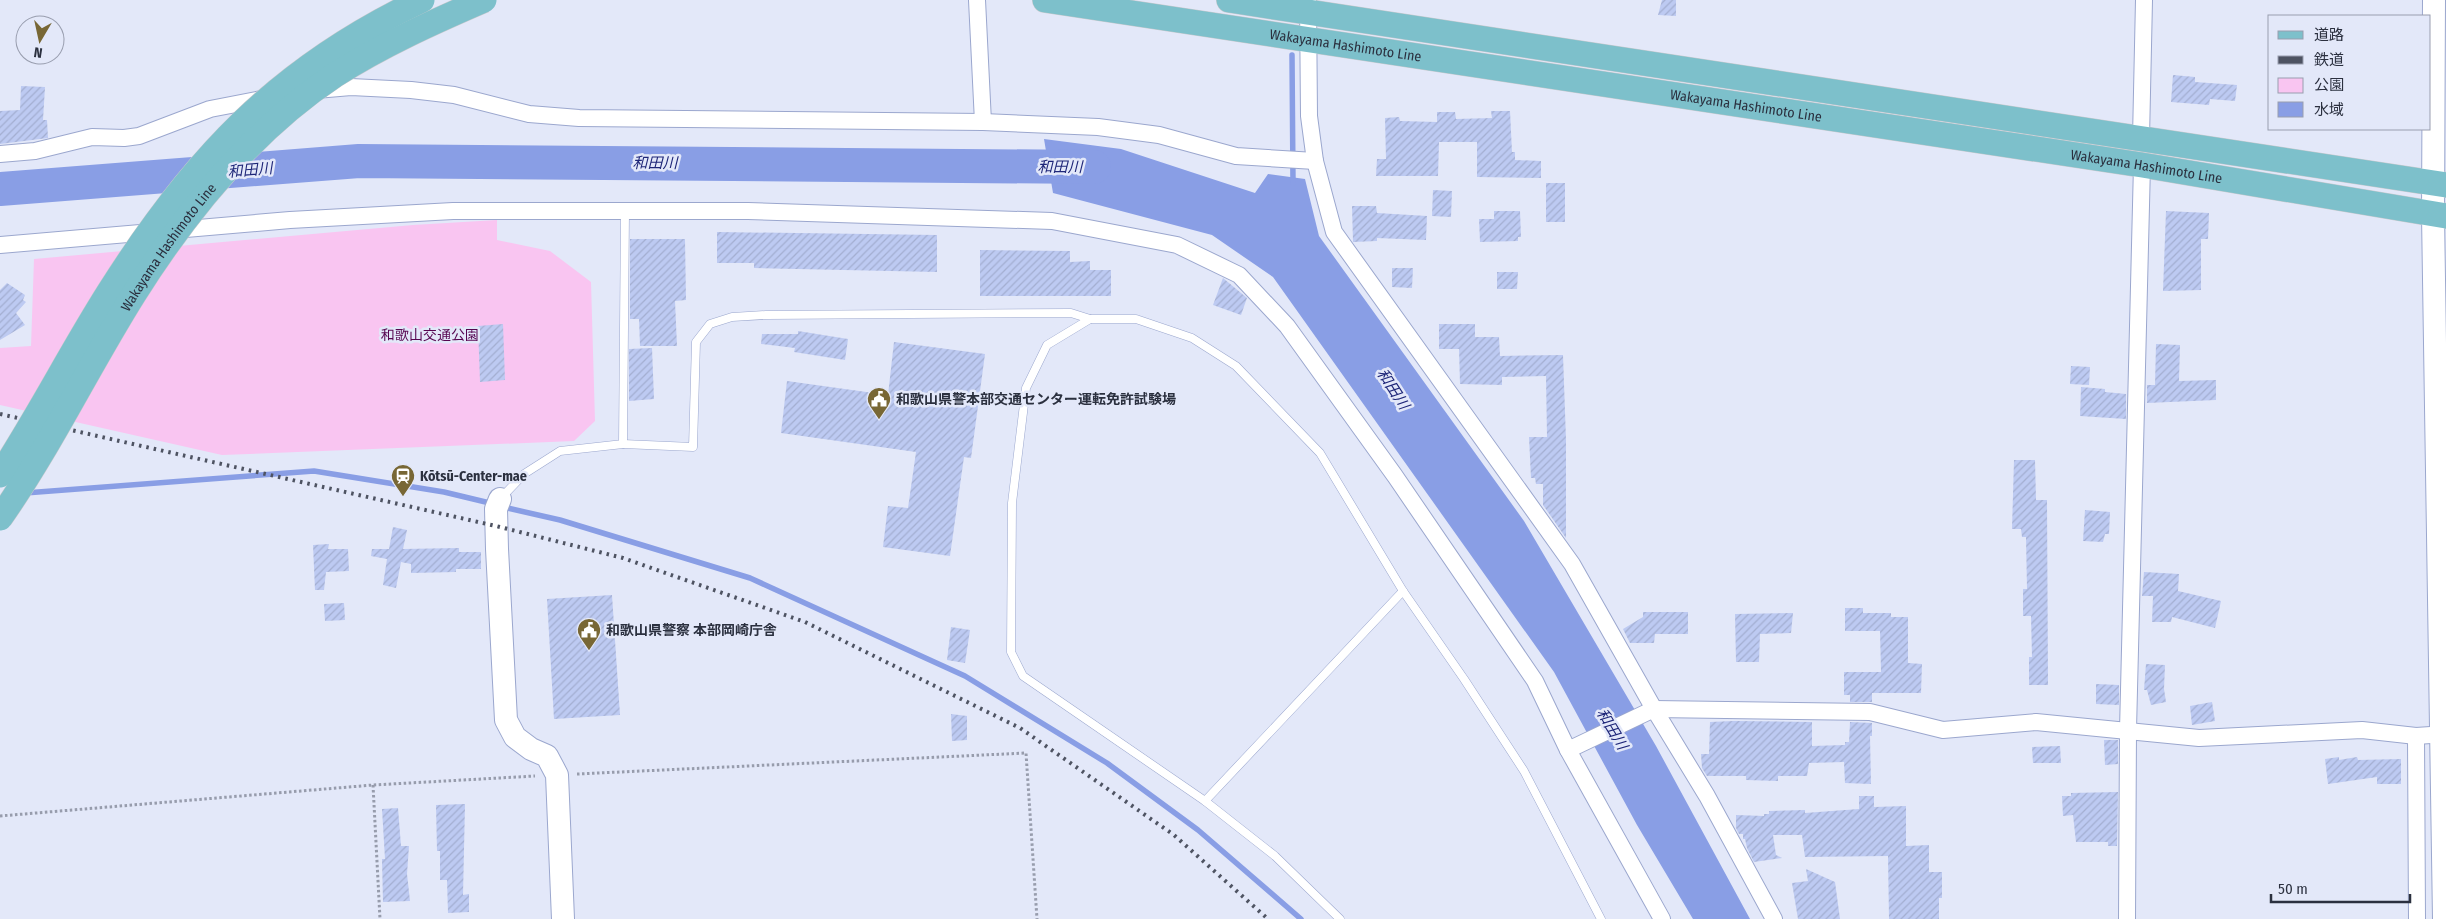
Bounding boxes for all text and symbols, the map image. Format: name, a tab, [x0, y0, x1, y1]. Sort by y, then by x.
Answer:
north arrow	[15, 15, 65, 65]
legend	[2268, 15, 2431, 130]
street label: Wakayama Hashimoto Line	[1269, 26, 1423, 66]
text: 道路	[2314, 26, 2344, 44]
text: N	[33, 43, 44, 61]
text: 鉄道	[2314, 51, 2344, 69]
text: 公園	[2314, 76, 2344, 94]
street label: Wakayama Hashimoto Line	[1669, 86, 1823, 126]
text: 水域	[2314, 101, 2344, 119]
street label: Wakayama Hashimoto Line	[2070, 146, 2224, 187]
water label: 和田川	[632, 154, 679, 172]
water label: 和田川	[1037, 158, 1084, 176]
water label: 和田川	[227, 159, 275, 181]
street label: Wakayama Hashimoto Line	[117, 180, 220, 315]
park label: 和歌山交通公園	[381, 327, 479, 344]
water label: 和田川	[1373, 365, 1414, 414]
public building icon: 和歌山県警本部交通センター運転免許試験場	[866, 386, 892, 420]
place label: 和歌山県警本部交通センター運転免許試験場	[896, 391, 1176, 408]
station icon: Kōtsū-Center-mae	[390, 463, 416, 497]
place label: Kōtsū-Center-mae	[420, 468, 527, 485]
public building icon: 和歌山県警察 本部岡崎庁舎	[576, 617, 602, 651]
place label: 和歌山県警察 本部岡崎庁舎	[606, 622, 777, 639]
water label: 和田川	[1593, 705, 1632, 755]
scale bar	[2271, 872, 2410, 904]
text: 50 m	[2278, 880, 2308, 898]

